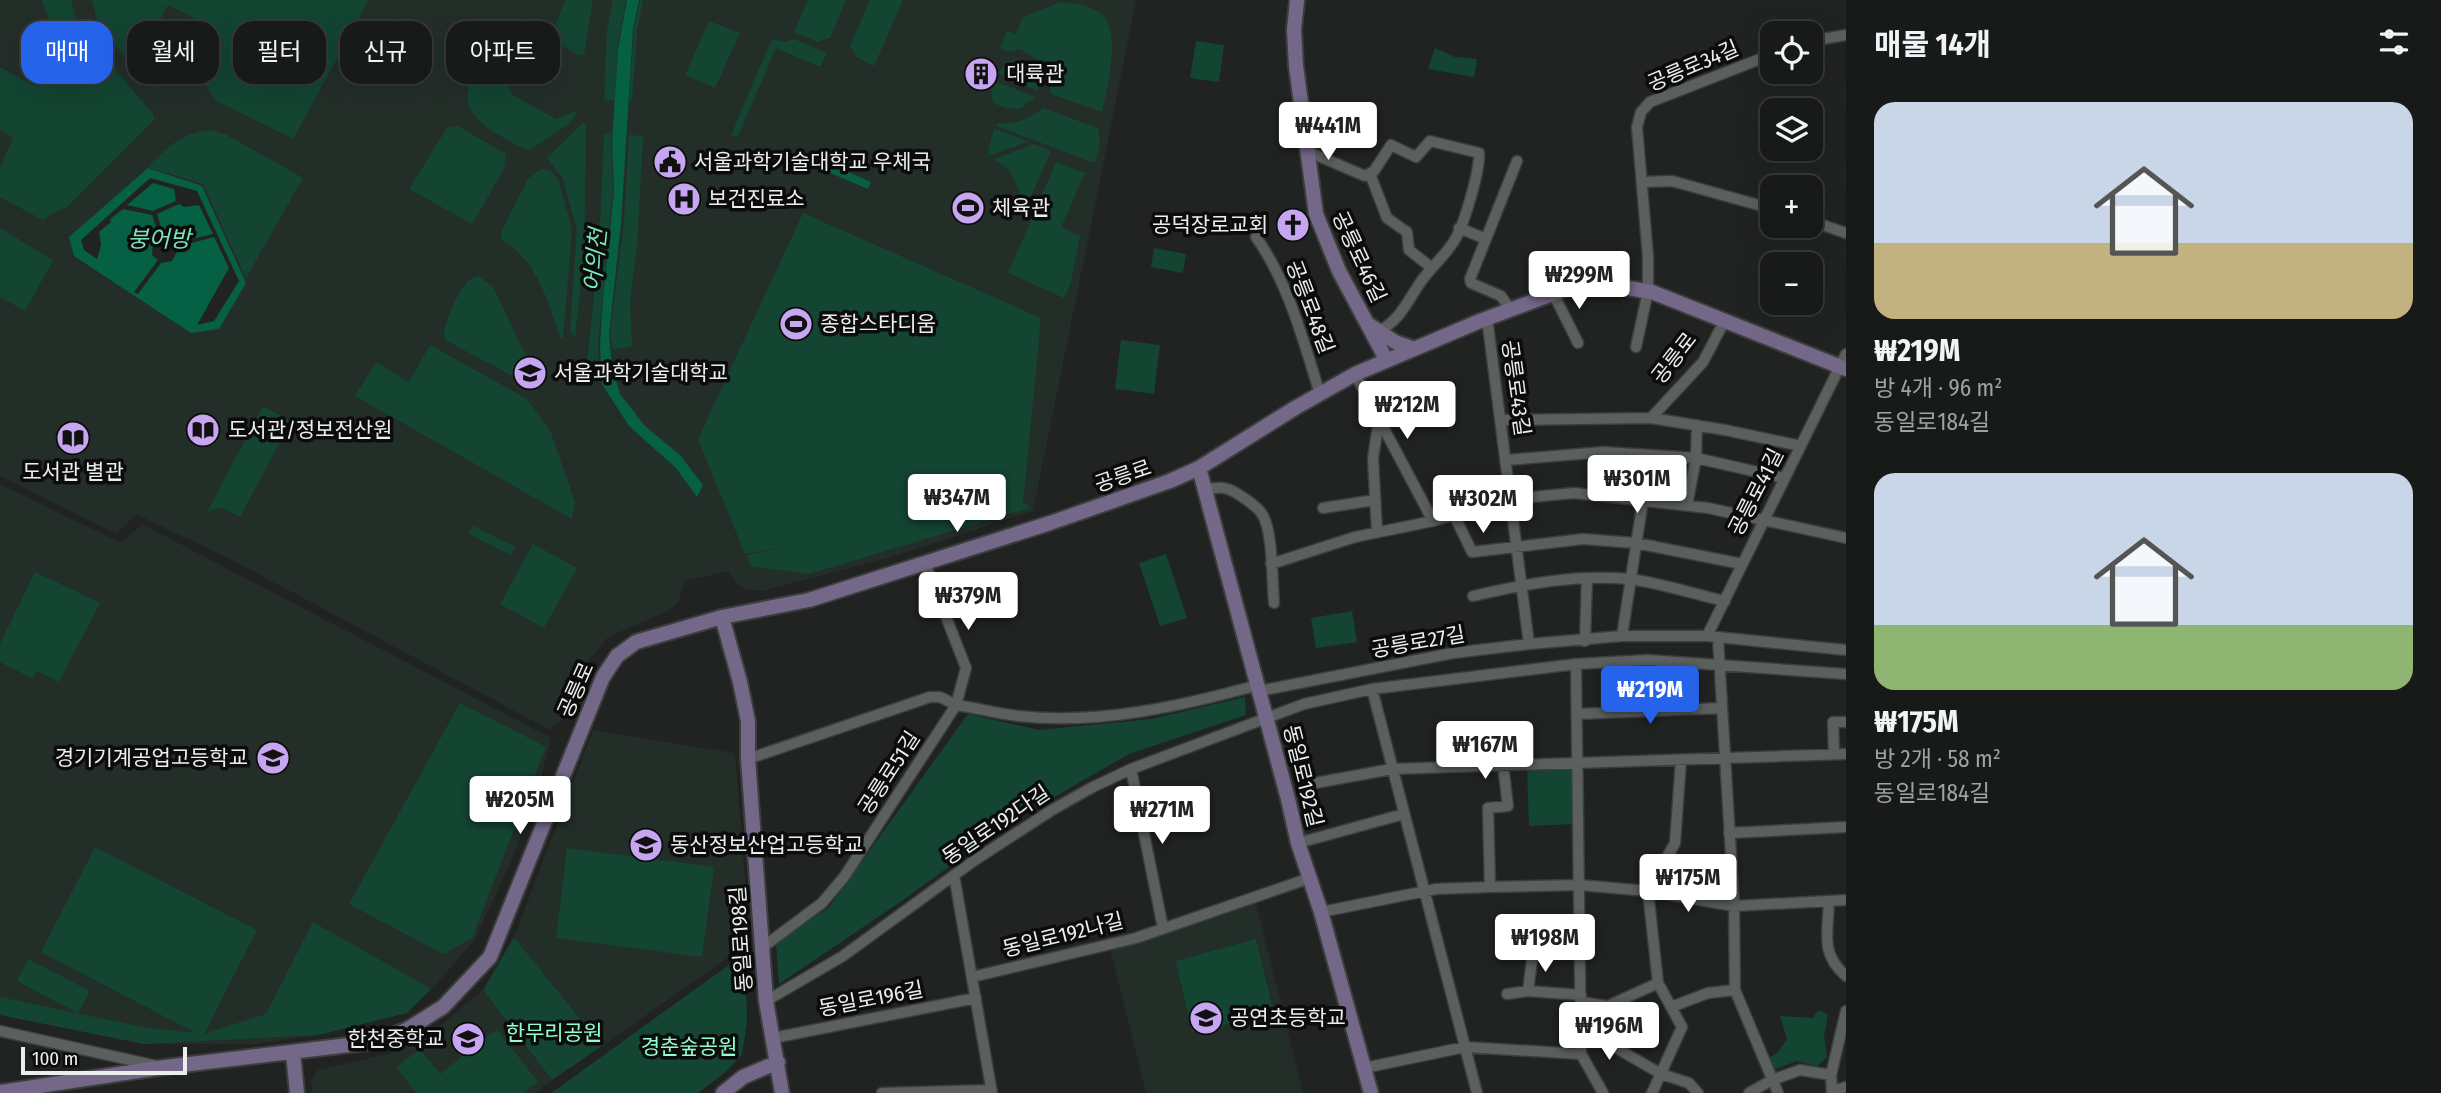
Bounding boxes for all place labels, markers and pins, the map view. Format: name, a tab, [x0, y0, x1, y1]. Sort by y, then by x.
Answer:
building icon: 대륙관	[962, 55, 1000, 93]
place label: 대륙관	[1006, 61, 1064, 87]
pin: ₩441M	[1279, 102, 1377, 162]
public building icon: 서울과학기술대학교 우체국	[651, 143, 689, 181]
place label: 서울과학기술대학교 우체국	[694, 149, 931, 175]
hospital icon: 보건진료소	[665, 180, 703, 218]
place label: 보건진료소	[708, 186, 805, 212]
sports icon: 체육관	[949, 189, 987, 227]
place label: 체육관	[992, 195, 1050, 221]
church icon: 공덕장로교회	[1274, 206, 1312, 244]
place label: 공덕장로교회	[1152, 212, 1268, 238]
pin: ₩299M	[1530, 252, 1628, 311]
sports icon: 종합스타디움	[777, 305, 815, 343]
place label: 종합스타디움	[820, 311, 936, 337]
school or university icon: 서울과학기술대학교	[511, 354, 549, 392]
place label: 서울과학기술대학교	[554, 360, 728, 386]
pin: ₩212M	[1358, 382, 1456, 441]
library icon: 도서관/정보전산원	[184, 411, 222, 449]
place label: 도서관/정보전산원	[228, 417, 392, 443]
library icon: 도서관 별관	[54, 419, 92, 457]
pin: ₩301M	[1588, 456, 1686, 515]
place label: 도서관 별관	[22, 459, 124, 485]
pin: ₩347M	[908, 475, 1006, 534]
pin: ₩302M	[1434, 476, 1532, 535]
pin: ₩379M	[919, 572, 1017, 632]
pin: ₩219M	[1601, 666, 1699, 726]
pin: ₩167M	[1436, 722, 1534, 781]
school or university icon: 경기기계공업고등학교	[254, 739, 292, 777]
place label: 경기기계공업고등학교	[55, 745, 248, 771]
pin: ₩205M	[471, 776, 569, 836]
pin: ₩271M	[1113, 786, 1211, 846]
school or university icon: 동산정보산업고등학교	[627, 826, 665, 864]
place label: 동산정보산업고등학교	[670, 832, 863, 858]
pin: ₩175M	[1639, 855, 1737, 914]
pin: ₩198M	[1496, 914, 1594, 974]
school or university icon: 공연초등학교	[1187, 999, 1225, 1037]
pin: ₩196M	[1560, 1002, 1658, 1062]
place label: 공연초등학교	[1230, 1005, 1346, 1031]
school or university icon: 한천중학교	[449, 1020, 487, 1058]
place label: 한천중학교	[347, 1026, 444, 1052]

